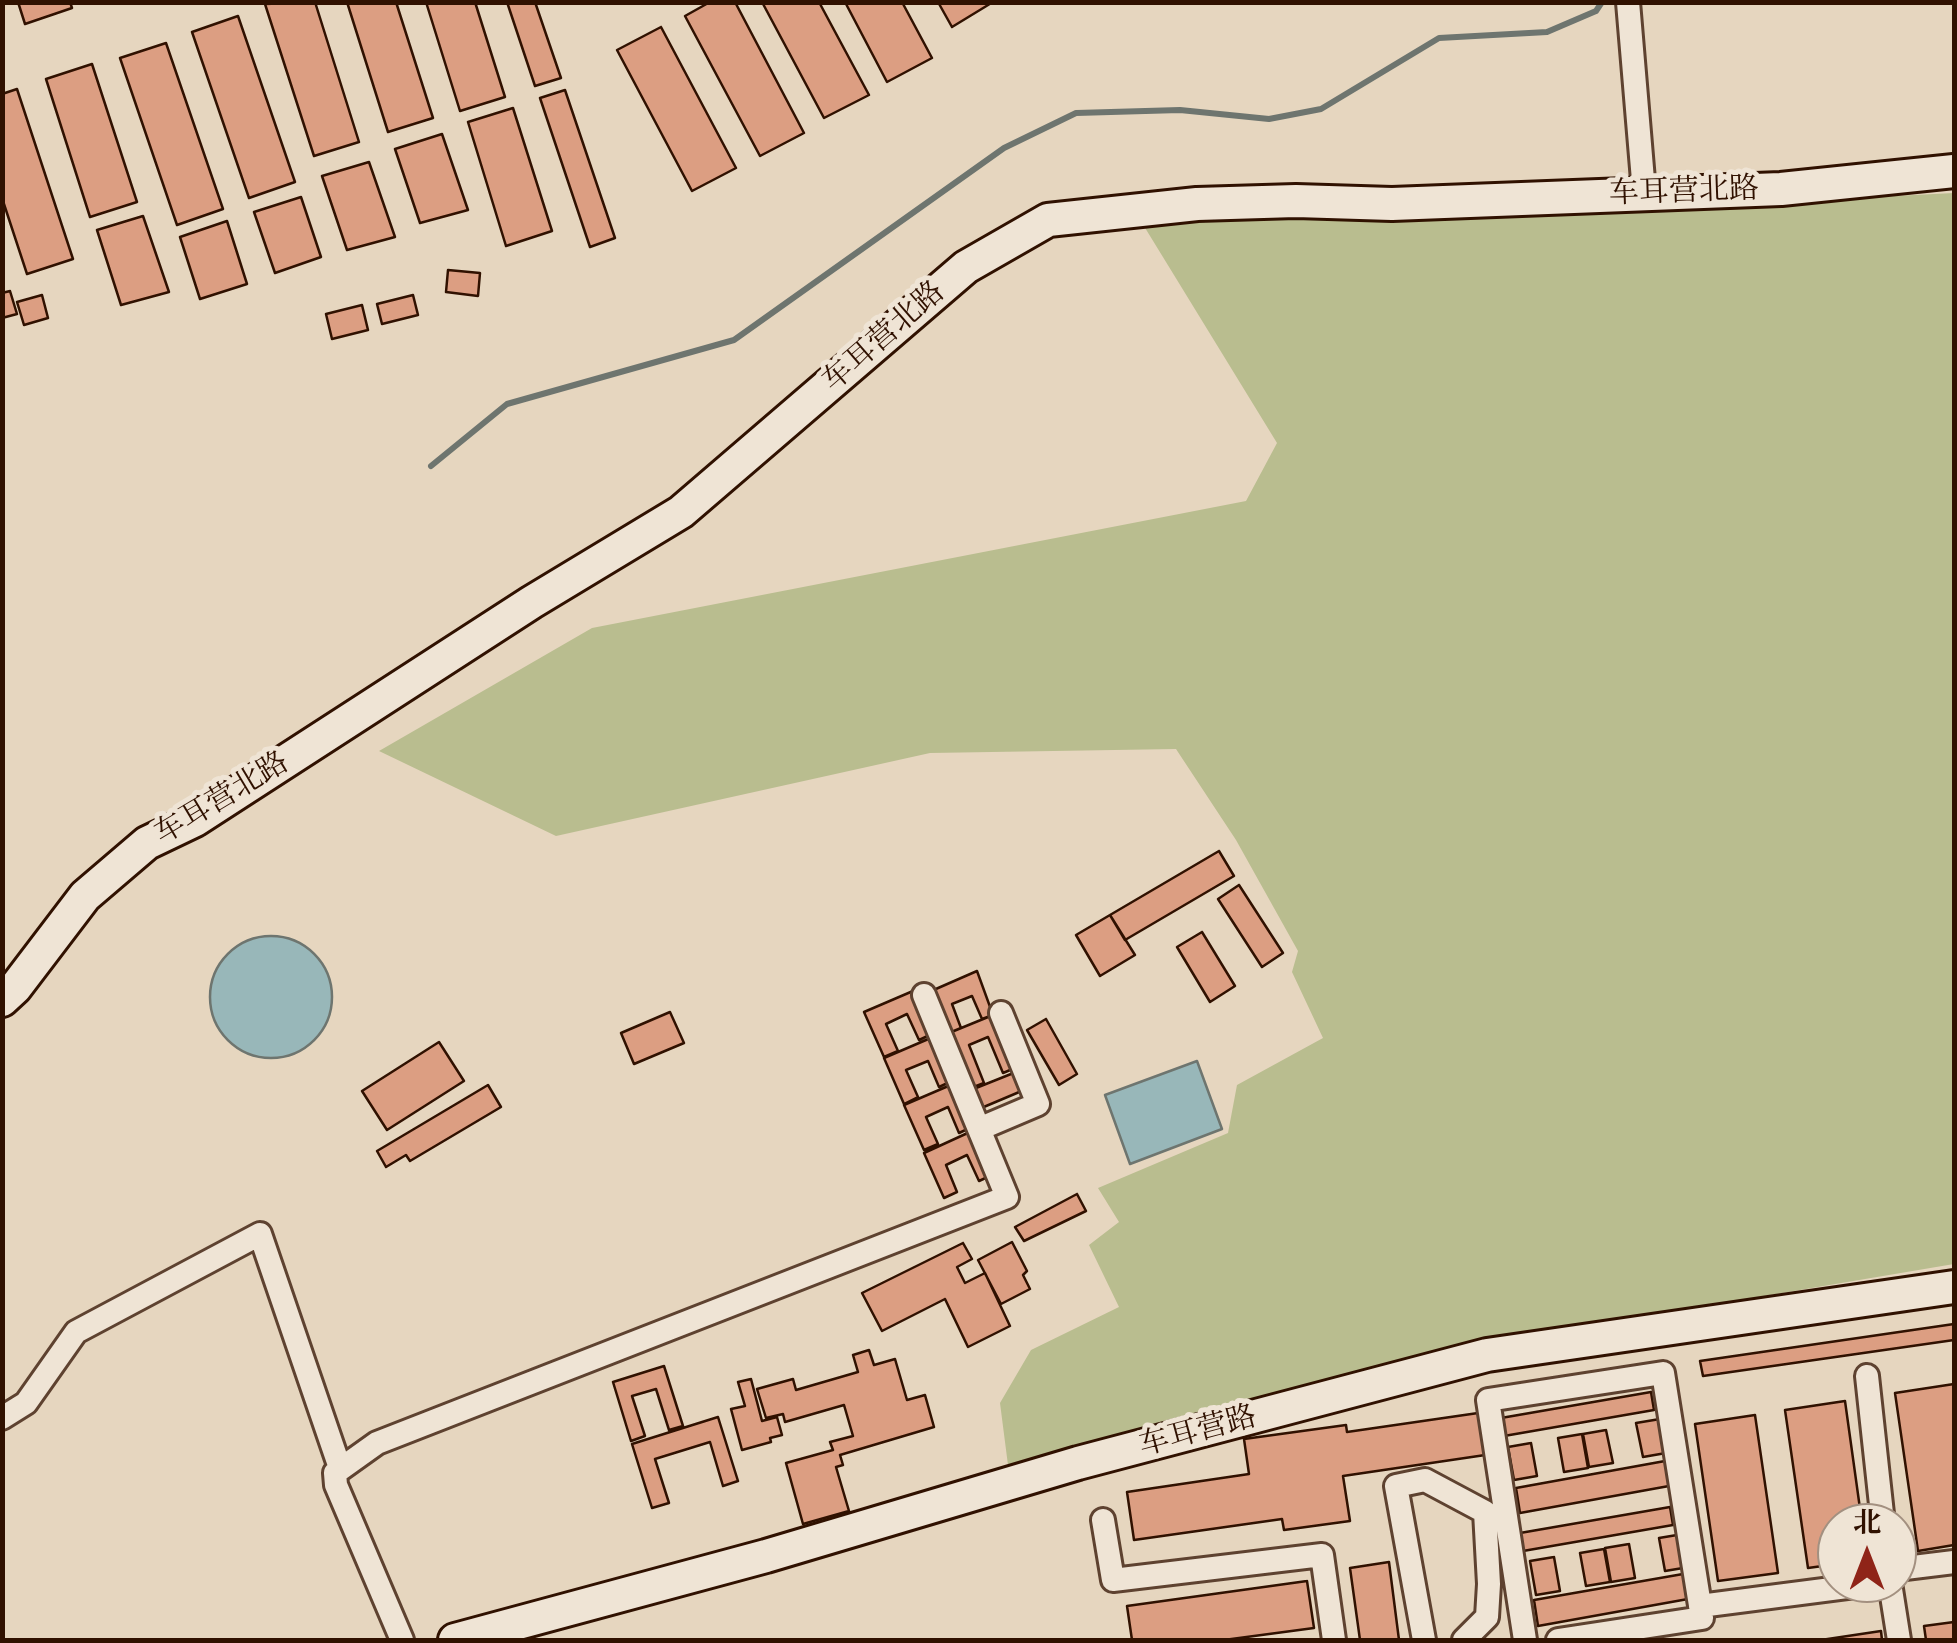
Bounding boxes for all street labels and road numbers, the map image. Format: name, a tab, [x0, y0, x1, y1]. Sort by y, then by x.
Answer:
street label: 车耳营北路	[1608, 171, 1760, 213]
street label: 车耳营北路	[816, 274, 952, 400]
street label: 车耳营北路	[148, 745, 296, 853]
street label: 车耳营路	[1135, 1399, 1261, 1465]

